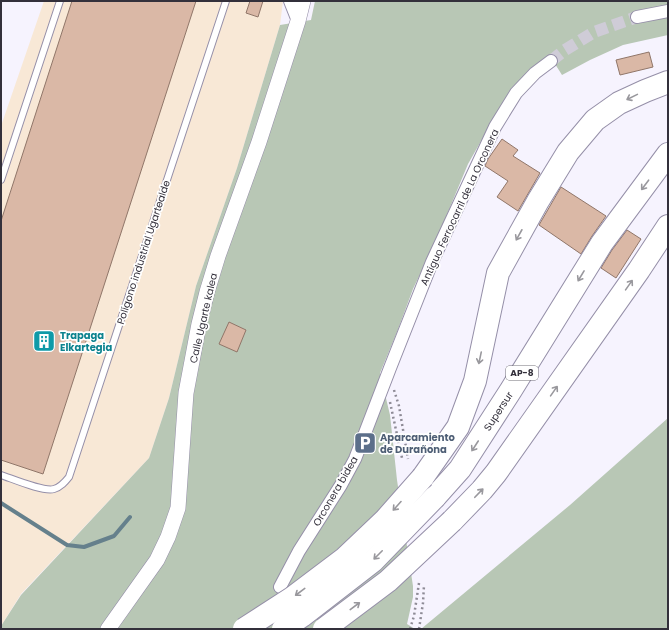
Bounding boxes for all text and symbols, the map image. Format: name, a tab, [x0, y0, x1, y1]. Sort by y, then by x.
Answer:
one-way arrow	[626, 94, 638, 101]
street label: Antiguo Ferrocarril de La Orconera	[417, 127, 502, 288]
street label: Polígono industrial Ugartealde	[113, 178, 174, 326]
one-way arrow	[641, 179, 649, 190]
one-way arrow	[515, 229, 522, 241]
one-way arrow	[577, 270, 585, 282]
street label: Calle Ugarte kalea	[186, 272, 221, 365]
one-way arrow	[625, 279, 633, 290]
building icon: Trapaga Elkartegia	[31, 328, 57, 354]
place label: Trapaga Elkartegia	[60, 328, 113, 355]
one-way arrow	[475, 351, 483, 364]
road number: AP-8	[506, 366, 538, 380]
one-way arrow	[550, 386, 558, 397]
street label: Supersur	[480, 388, 517, 434]
parking icon: Aparcamiento de Durañona	[352, 430, 378, 456]
place label: Aparcamiento de Durañona	[380, 430, 456, 457]
one-way arrow	[471, 440, 479, 452]
street label: Orconera bidea	[309, 453, 362, 529]
one-way arrow	[474, 488, 484, 498]
one-way arrow	[393, 501, 402, 511]
one-way arrow	[373, 550, 383, 560]
one-way arrow	[294, 588, 305, 596]
one-way arrow	[350, 601, 361, 610]

